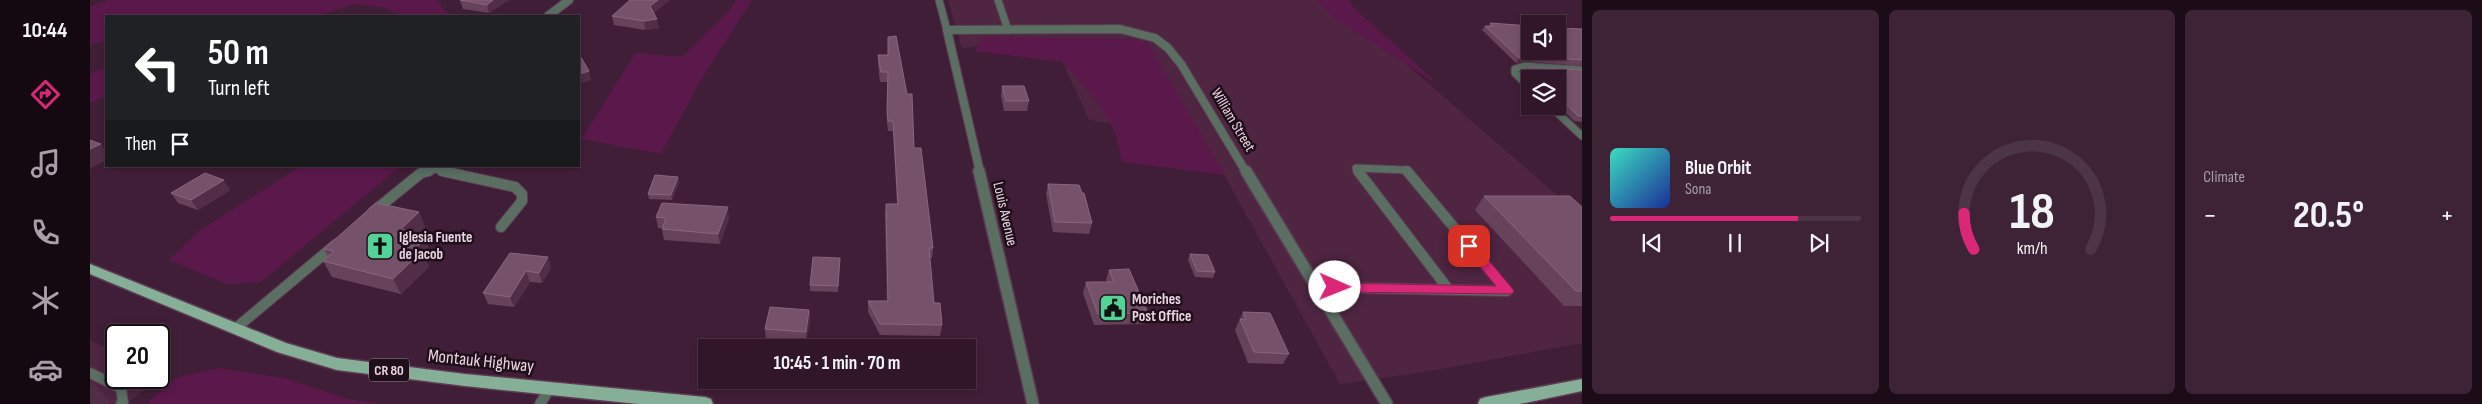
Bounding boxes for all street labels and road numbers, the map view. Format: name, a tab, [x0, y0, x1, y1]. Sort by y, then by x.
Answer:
street label: William Street	[1207, 85, 1260, 156]
street label: Louis Avenue	[988, 180, 1022, 248]
street label: Montauk Highway	[427, 345, 535, 377]
road number: CR 80	[369, 358, 409, 382]

